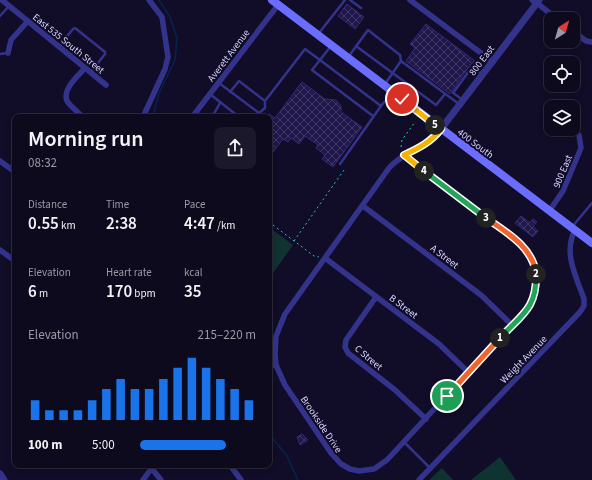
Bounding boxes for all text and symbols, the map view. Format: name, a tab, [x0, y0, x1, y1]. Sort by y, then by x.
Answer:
street label: East 535 South Street	[30, 10, 108, 78]
north arrow	[544, 12, 580, 48]
map controls	[544, 12, 580, 136]
street label: Averett Avenue	[204, 26, 253, 85]
street label: 800 East	[466, 42, 498, 79]
button: locate	[544, 56, 580, 92]
pin	[385, 82, 419, 116]
icon: check	[391, 88, 413, 110]
button: layers	[544, 100, 580, 136]
pin: 5	[425, 115, 445, 135]
text: 5	[432, 117, 438, 132]
text: Morning run	[28, 123, 144, 155]
street label: 400 South	[454, 126, 496, 162]
button: share	[214, 127, 256, 169]
street label: 900 East	[550, 152, 576, 190]
text: 08:32	[28, 154, 57, 172]
pin: 4	[414, 161, 434, 181]
text: 4	[421, 163, 427, 178]
text: Distance	[28, 197, 67, 212]
text: Time	[106, 197, 129, 212]
text: Pace	[184, 197, 206, 212]
pin: 3	[476, 208, 496, 228]
text: 3	[483, 210, 489, 225]
text: 0.55	[28, 212, 59, 236]
text: 2:38	[106, 212, 137, 236]
text: 4:47	[184, 212, 215, 236]
text: km	[59, 218, 76, 233]
text: /km	[215, 218, 235, 233]
street label: A Street	[427, 241, 462, 273]
pin: 2	[526, 264, 546, 284]
text: Elevation	[28, 265, 71, 280]
text: Heart rate	[106, 265, 152, 280]
text: kcal	[184, 265, 203, 280]
text: 2	[533, 266, 539, 281]
text: 6	[28, 280, 37, 304]
text: 170	[106, 280, 132, 304]
text: 35	[184, 280, 201, 304]
text: m	[37, 286, 48, 301]
text: bpm	[132, 286, 156, 301]
street label: B Street	[386, 291, 421, 323]
text: Elevation	[28, 326, 79, 344]
text: 215–220 m	[198, 326, 256, 344]
pin: 1	[490, 328, 510, 348]
text: 1	[497, 330, 503, 345]
street label: Weight Avenue	[497, 333, 550, 387]
street label: C Street	[351, 342, 386, 374]
pin	[430, 379, 464, 413]
icon: arrive	[436, 385, 458, 407]
street label: Brookside Drive	[297, 393, 345, 456]
text: 100 m	[28, 436, 62, 454]
text: 5:00	[92, 436, 115, 454]

